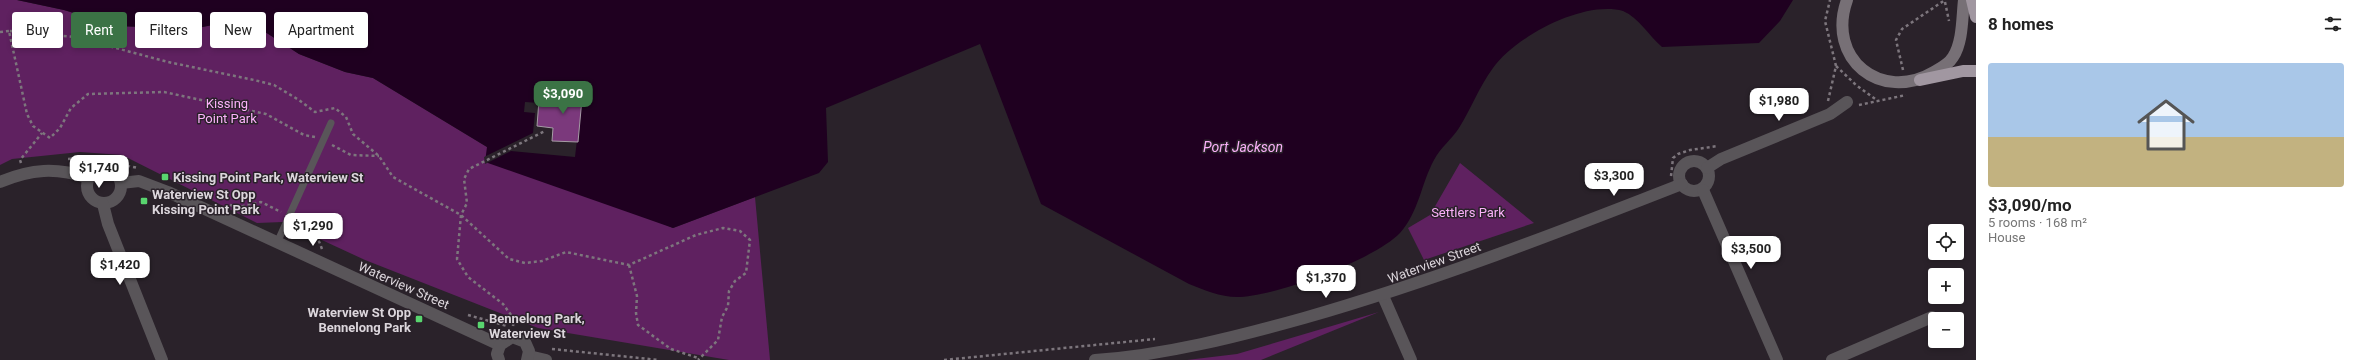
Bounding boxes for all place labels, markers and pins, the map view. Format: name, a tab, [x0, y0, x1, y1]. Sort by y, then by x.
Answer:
pin: $3,090	[530, 81, 596, 115]
pin: $1,980	[1746, 88, 1812, 122]
pin: $1,740	[66, 155, 132, 189]
pin: $3,300	[1581, 163, 1647, 197]
place label: Kissing Point Park, Waterview St	[173, 170, 364, 185]
marker: Kissing Point Park, Waterview St	[160, 172, 170, 182]
place label: Waterview St Opp Kissing Point Park	[152, 187, 260, 217]
marker: Waterview St Opp Kissing Point Park	[139, 196, 149, 206]
pin: $1,290	[280, 213, 346, 247]
pin: $3,500	[1718, 236, 1784, 270]
pin: $1,420	[87, 252, 153, 286]
pin: $1,370	[1293, 265, 1359, 299]
place label: Waterview St Opp Bennelong Park	[308, 305, 412, 335]
place label: Bennelong Park, Waterview St	[489, 311, 585, 341]
marker: Waterview St Opp Bennelong Park	[414, 314, 424, 324]
marker: Bennelong Park, Waterview St	[476, 320, 486, 330]

